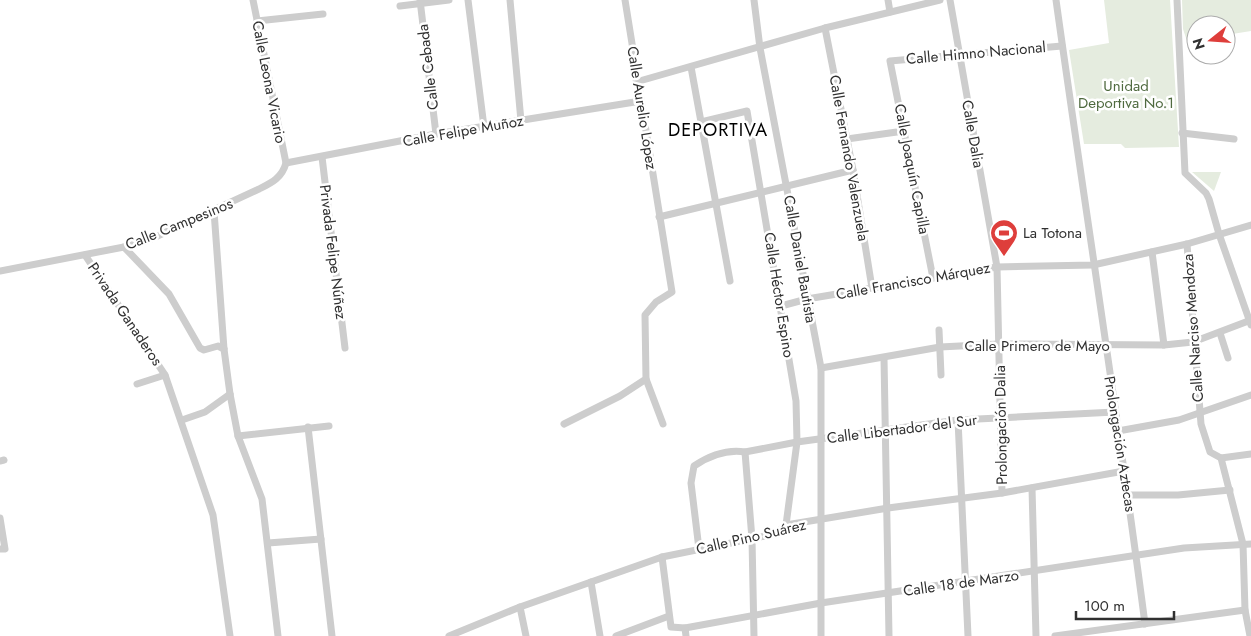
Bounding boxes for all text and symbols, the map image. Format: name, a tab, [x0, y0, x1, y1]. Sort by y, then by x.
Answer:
north arrow	[1186, 15, 1236, 65]
street label: Calle Leona Vicario	[246, 19, 292, 145]
street label: Calle Cebada	[412, 23, 444, 111]
street label: Calle Himno Nacional	[905, 36, 1047, 70]
text: N	[1187, 36, 1210, 52]
street label: Calle Aurelio López	[621, 45, 663, 171]
street label: Calle Fernando Valenzuela	[824, 73, 874, 243]
park label: Unidad Deportiva No.1	[1078, 75, 1174, 114]
street label: Calle Dalia	[956, 98, 990, 170]
street label: Calle Joaquín Capilla	[889, 102, 935, 236]
street label: Calle Felipe Muñoz	[401, 110, 525, 152]
district label: DEPORTIVA	[668, 117, 768, 143]
street label: Privada Felipe Núñez	[314, 183, 352, 321]
street label: Calle Campesinos	[122, 192, 236, 256]
street label: Calle Daniel Bautista	[778, 193, 822, 325]
sports icon: La Totona	[989, 218, 1019, 257]
place label: La Totona	[1023, 222, 1082, 244]
street label: Calle Héctor Espino	[758, 231, 800, 359]
street label: Calle Narciso Mendoza	[1177, 253, 1209, 403]
street label: Calle Francisco Márquez	[834, 257, 992, 305]
street label: Privada Ganaderos	[82, 258, 168, 370]
street label: Calle Primero de Mayo	[964, 335, 1110, 357]
street label: Prolongación Dalia	[989, 365, 1013, 485]
street label: Prolongación Aztecas	[1098, 374, 1142, 514]
street label: Calle Libertador del Sur	[826, 409, 979, 449]
street label: Calle Pino Suárez	[694, 514, 808, 560]
street label: Calle 18 de Marzo	[902, 564, 1020, 602]
scale bar	[1076, 588, 1174, 620]
text: 100 m	[1084, 595, 1125, 617]

